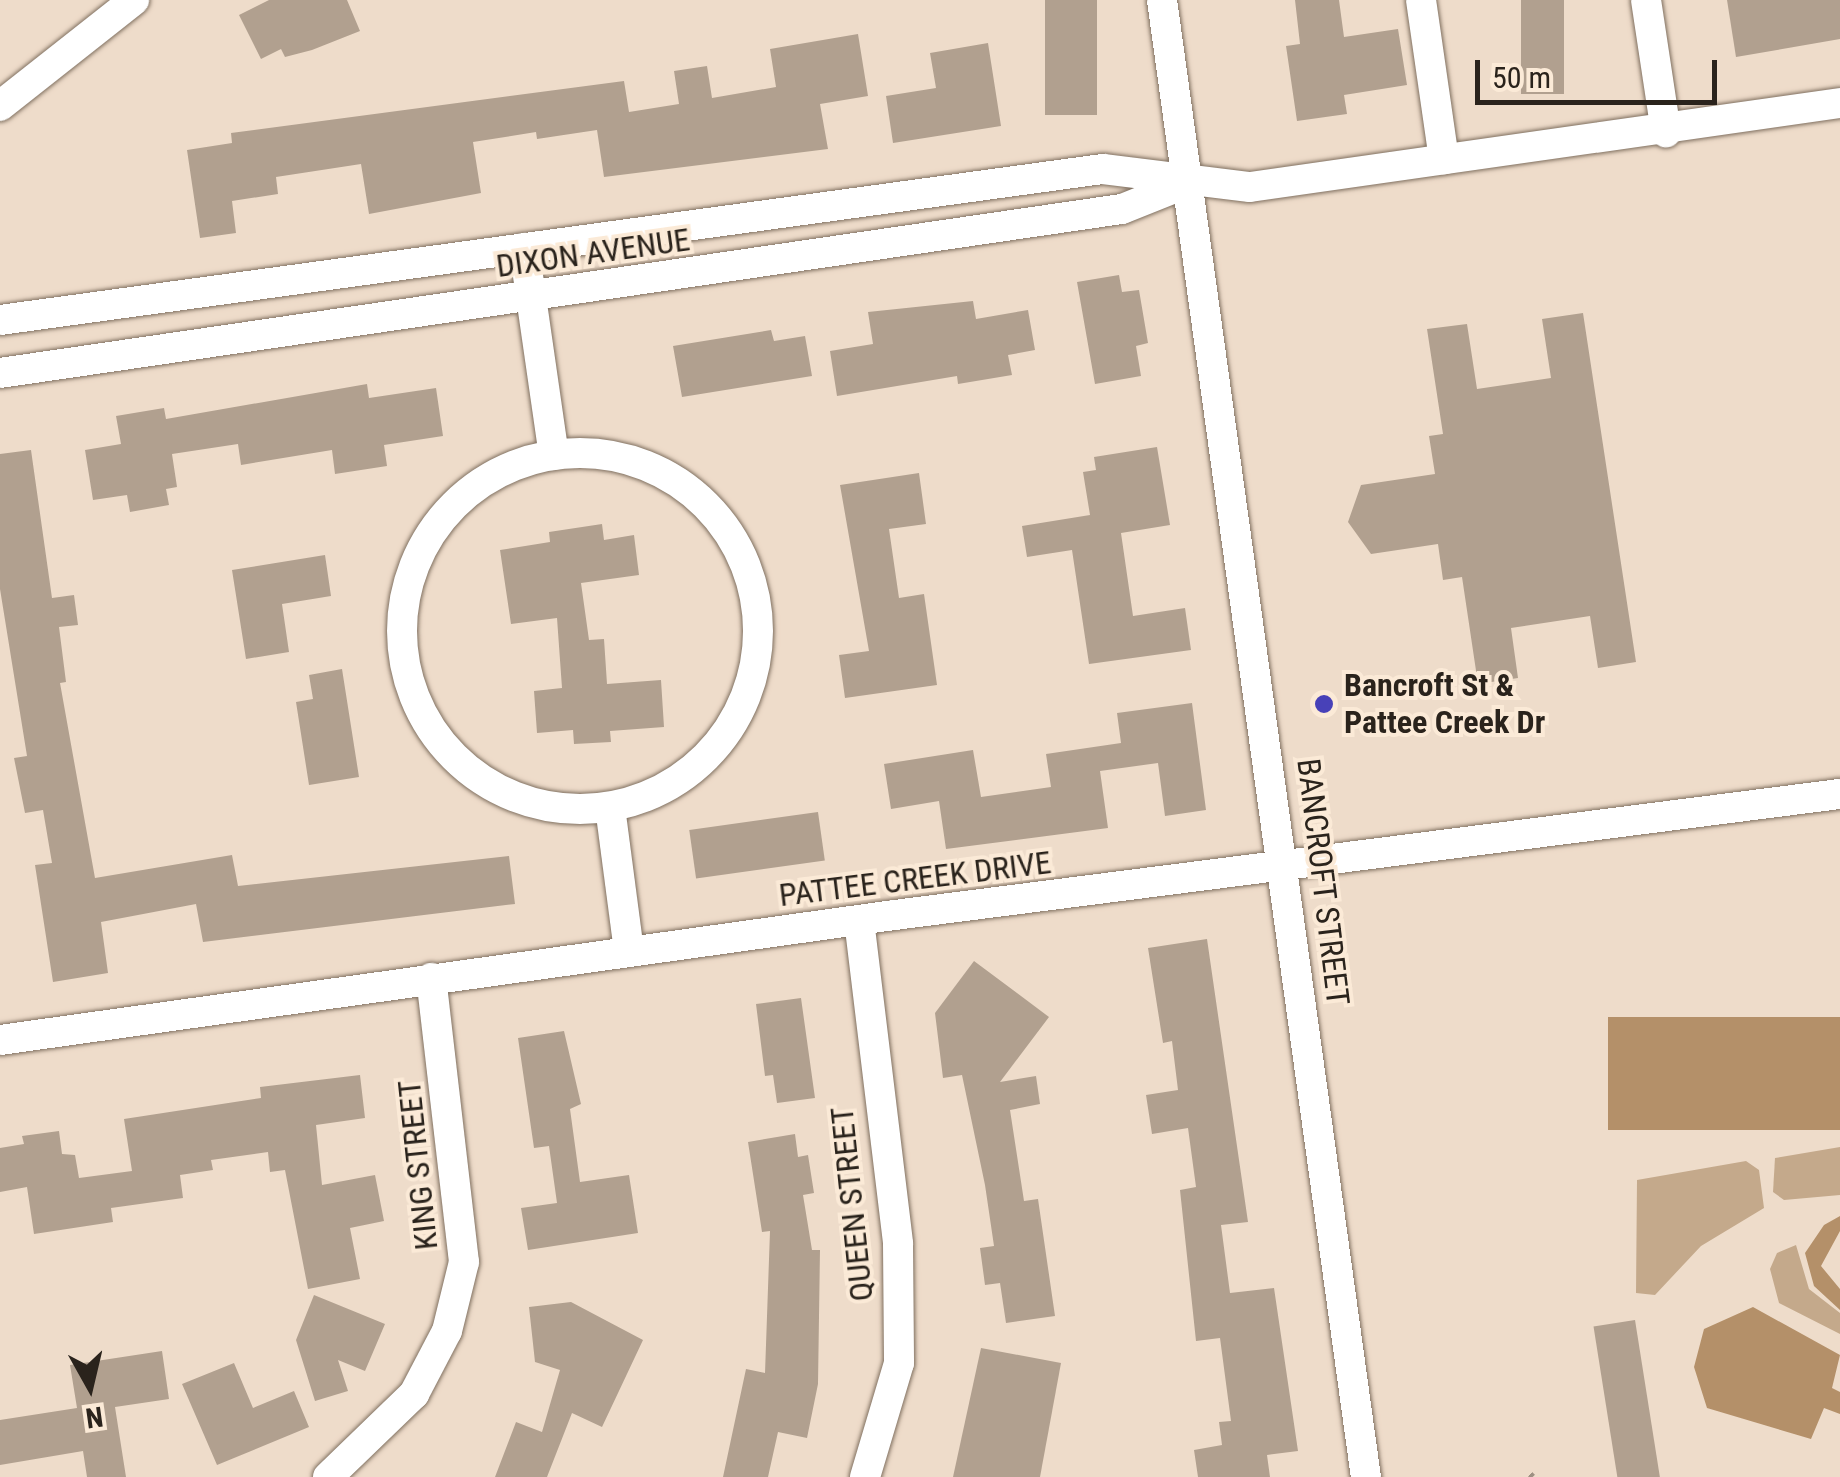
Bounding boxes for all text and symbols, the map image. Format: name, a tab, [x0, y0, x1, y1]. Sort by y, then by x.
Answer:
scale bar	[1480, 40, 1722, 102]
text: 50 m	[1492, 60, 1551, 95]
street label: DIXON AVENUE	[494, 220, 692, 286]
place label: Bancroft St & Pattee Creek Dr	[1344, 667, 1545, 742]
marker: Bancroft St & Pattee Creek Dr	[1313, 693, 1335, 715]
street label: BANCROFT STREET	[1289, 756, 1357, 1008]
street label: PATTEE CREEK DRIVE	[777, 843, 1053, 915]
street label: KING STREET	[390, 1078, 446, 1252]
street label: QUEEN STREET	[823, 1105, 881, 1303]
north arrow	[40, 1337, 140, 1437]
text: N	[83, 1400, 105, 1435]

